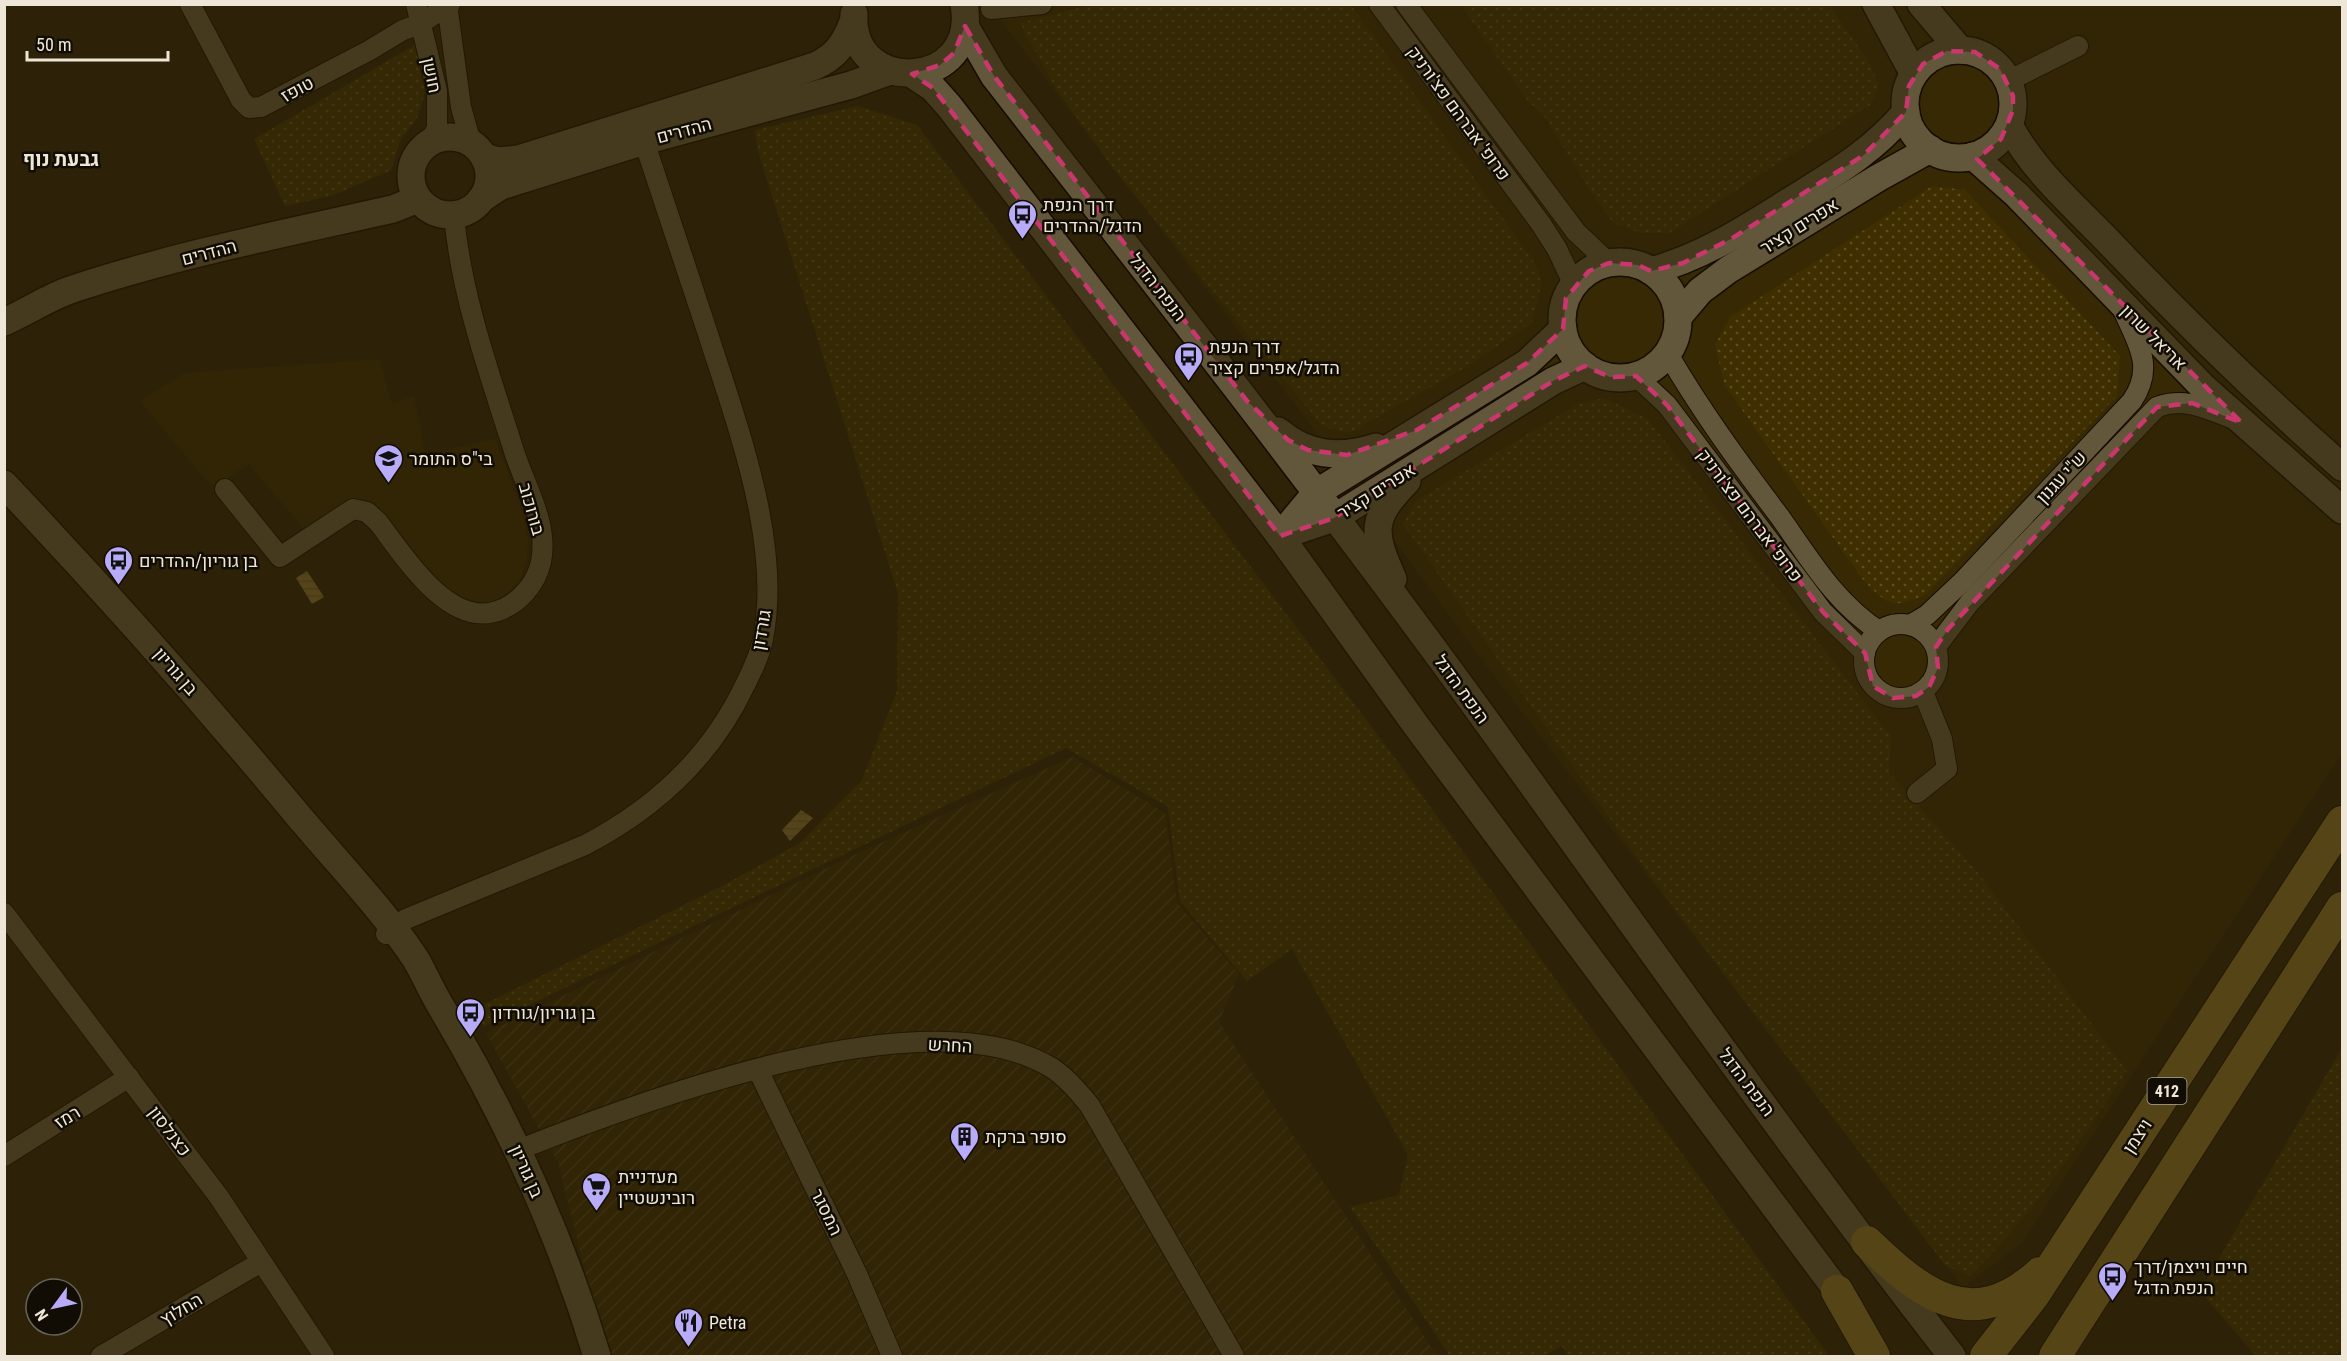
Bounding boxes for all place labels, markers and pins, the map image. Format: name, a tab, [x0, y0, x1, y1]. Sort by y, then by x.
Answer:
place label: דרך הנפת הדגל/ההדרים	[1043, 194, 1142, 236]
bus stop icon: דרך הנפת הדגל/ההדרים	[1006, 198, 1038, 240]
place label: דרך הנפת הדגל/אפרים קציר	[1209, 336, 1340, 378]
bus stop icon: דרך הנפת הדגל/אפרים קציר	[1172, 340, 1204, 382]
school or university icon: בי"ס התומר	[372, 442, 404, 484]
place label: בי"ס התומר	[409, 448, 493, 469]
bus stop icon: בן גוריון/ההדרים	[102, 544, 134, 586]
place label: בן גוריון/ההדרים	[139, 550, 258, 571]
bus stop icon: בן גוריון/גורדון	[455, 996, 487, 1038]
place label: בן גוריון/גורדון	[492, 1002, 596, 1023]
building icon: סופר ברקת	[948, 1120, 980, 1162]
place label: סופר ברקת	[985, 1126, 1067, 1147]
place label: מעדניית רובינשטיין	[618, 1166, 695, 1208]
supermarket icon: מעדניית רובינשטיין	[581, 1170, 613, 1212]
place label: חיים וייצמן/דרך הנפת הדגל	[2134, 1256, 2248, 1298]
bus stop icon: חיים וייצמן/דרך הנפת הדגל	[2097, 1260, 2129, 1302]
restaurant icon: Petra	[672, 1306, 704, 1348]
place label: Petra	[709, 1312, 746, 1333]

